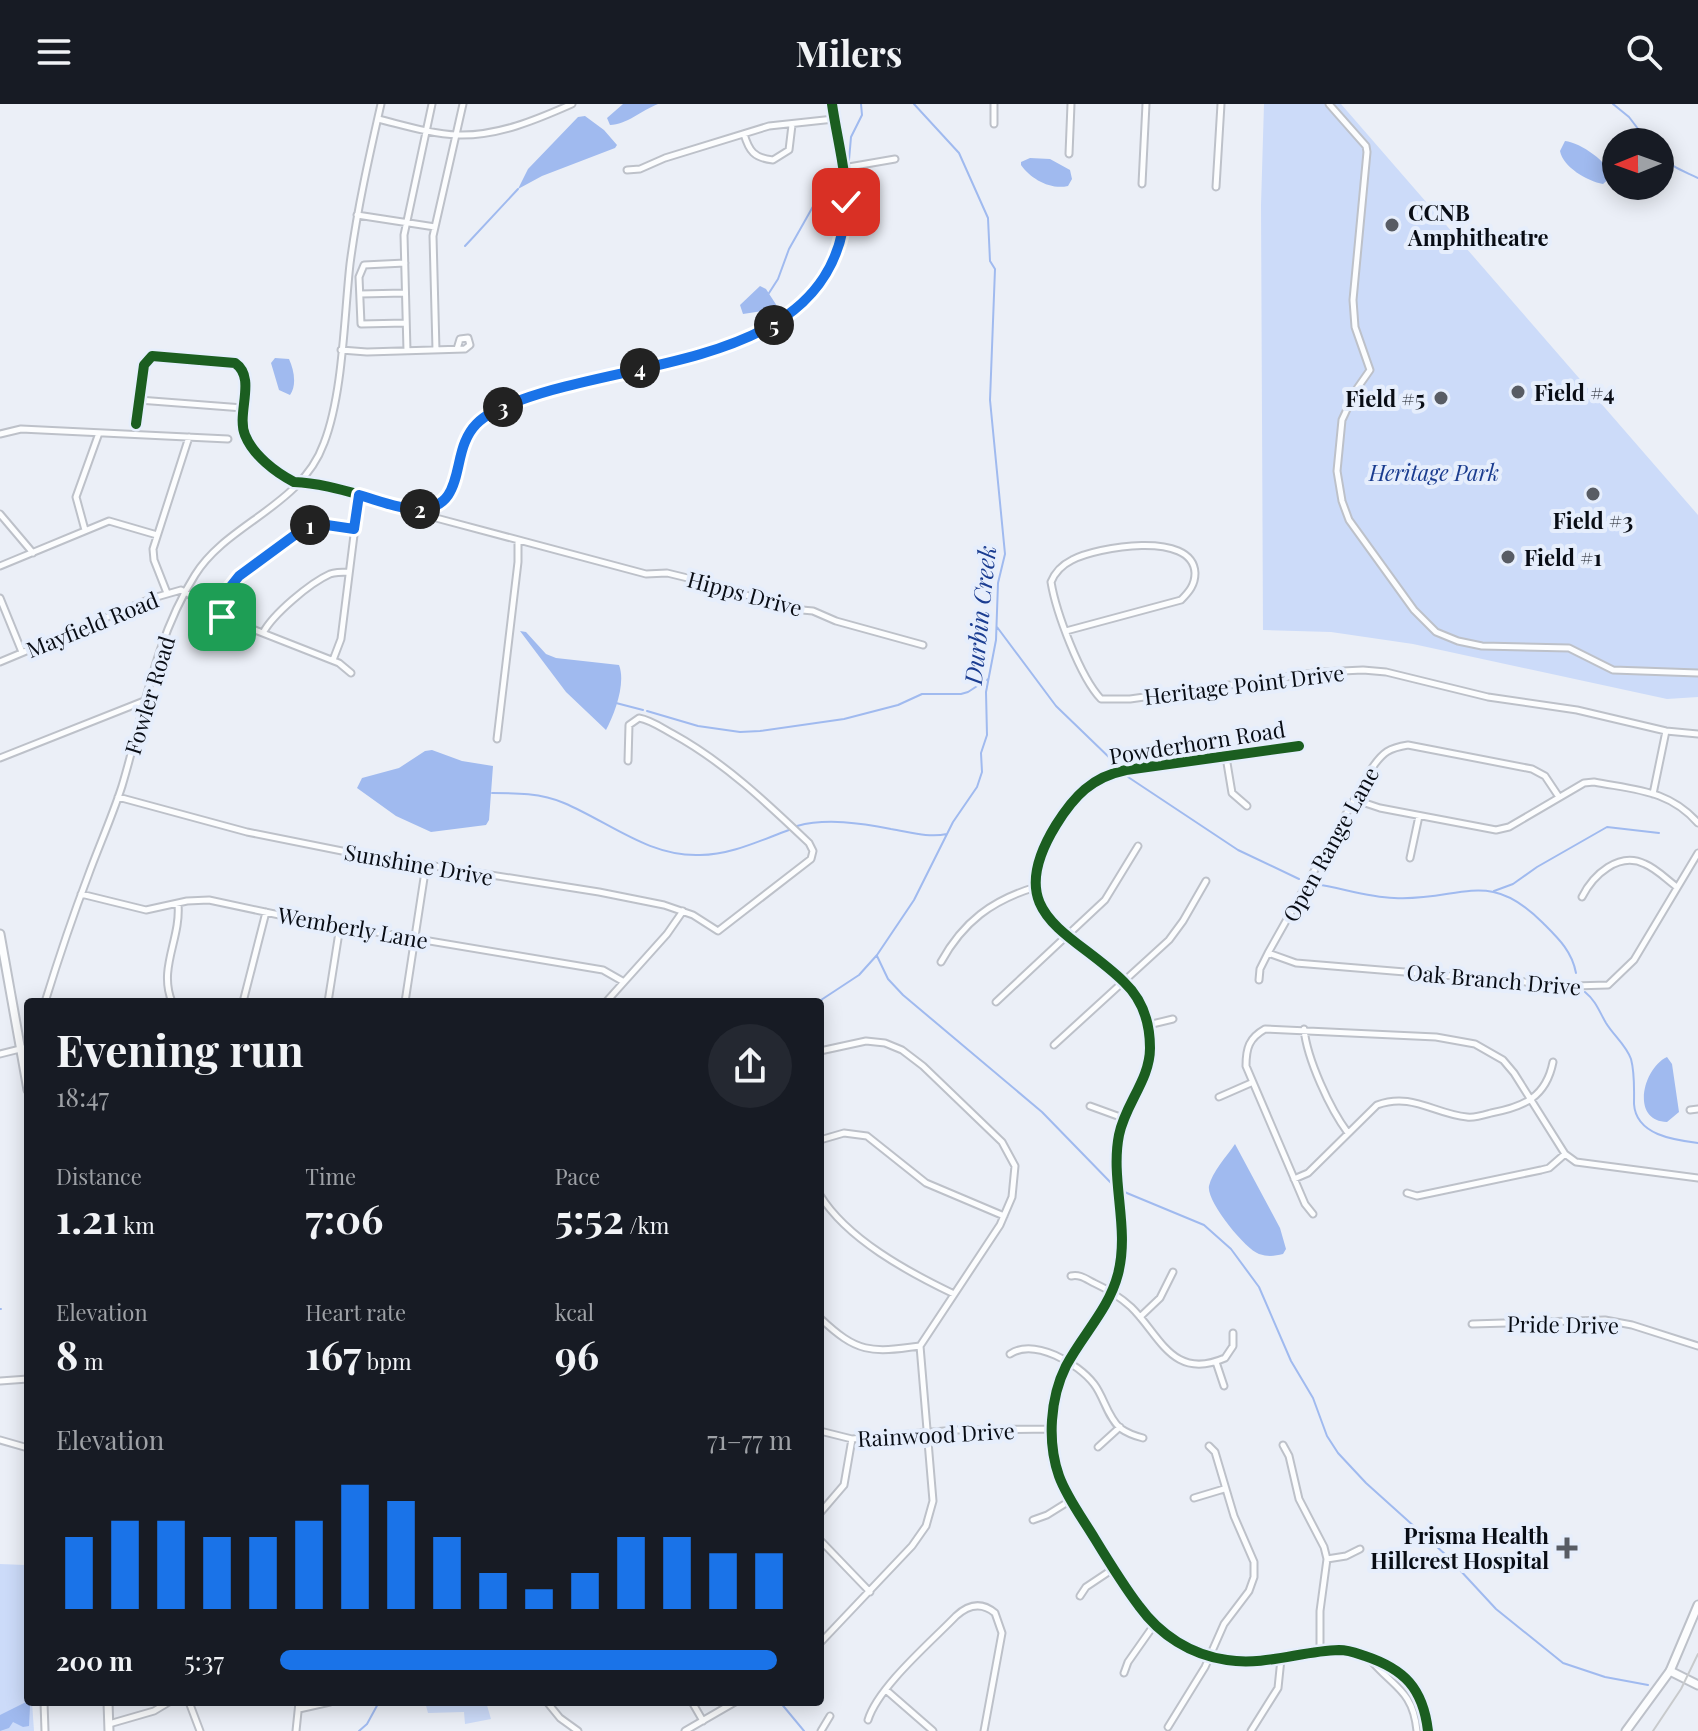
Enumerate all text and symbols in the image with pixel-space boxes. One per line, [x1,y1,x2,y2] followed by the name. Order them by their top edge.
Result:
[796,28,902,76] text: Milers
[32,30,76,74] icon: menu
[1622,30,1666,74] icon: search
[1602,128,1674,200] north arrow
[1602,128,1674,200] map controls
[812,168,880,236] pin
[824,180,868,224] icon: check
[1407,197,1549,252] place label: CCNB Amphitheatre
[1383,216,1401,234] marker: CCNB Amphitheatre
[754,305,794,345] pin: 5
[769,310,779,340] text: 5
[620,348,660,388] pin: 4
[634,353,646,383] text: 4
[1534,377,1615,407] place label: Field #4
[1345,383,1425,413] place label: Field #5
[1509,383,1527,401] marker: Field #4
[483,387,523,427] pin: 3
[1432,389,1450,407] marker: Field #5
[498,392,508,422] text: 3
[1368,457,1499,487] park label: Heritage Park
[1584,485,1602,503] marker: Field #3
[400,489,440,529] pin: 2
[414,494,426,524] text: 2
[290,505,330,545] pin: 1
[1553,505,1633,535] place label: Field #3
[306,510,314,540] text: 1
[1524,542,1602,572] place label: Field #1
[956,544,1002,687] water label: Durbin Creek
[1499,548,1517,566] marker: Field #1
[684,563,806,623] street label: Hipps Drive
[188,583,256,651] pin
[21,584,163,664] street label: Mayfield Road
[200,595,244,639] icon: arrive
[117,632,181,758] street label: Fowler Road
[1142,657,1346,711] street label: Heritage Point Drive
[1107,713,1287,771] street label: Powderhorn Road
[1275,761,1385,927] street label: Open Range Lane
[342,836,496,892] street label: Sunshine Drive
[274,899,431,955] street label: Wemberly Lane
[1406,956,1582,1002] street label: Oak Branch Drive
[56,1019,304,1078] text: Evening run
[708,1024,792,1108] button: share
[56,1079,109,1114] text: 18:47
[56,1161,142,1191] text: Distance
[305,1161,356,1191] text: Time
[555,1161,600,1191] text: Pace
[56,1191,118,1244] text: 1.21
[305,1191,383,1244] text: 7:06
[555,1191,624,1244] text: 5:52
[118,1210,155,1240] text: km
[624,1210,669,1240] text: /km
[56,1297,148,1327] text: Elevation
[305,1297,406,1327] text: Heart rate
[555,1297,594,1327] text: kcal
[1507,1308,1619,1340] street label: Pride Drive
[56,1327,78,1380] text: 8
[305,1327,361,1380] text: 167
[555,1327,599,1380] text: 96
[78,1346,103,1376] text: m
[361,1346,411,1376] text: bpm
[857,1415,1015,1453] street label: Rainwood Drive
[56,1422,164,1457] text: Elevation
[707,1422,792,1457] text: 71–77 m
[1370,1520,1550,1575] place label: Prisma Health Hillcrest Hospital
[1556,1537,1578,1559] marker: Prisma Health Hillcrest Hospital
[56,1643,133,1678] text: 200 m
[184,1643,224,1678] text: 5:37

